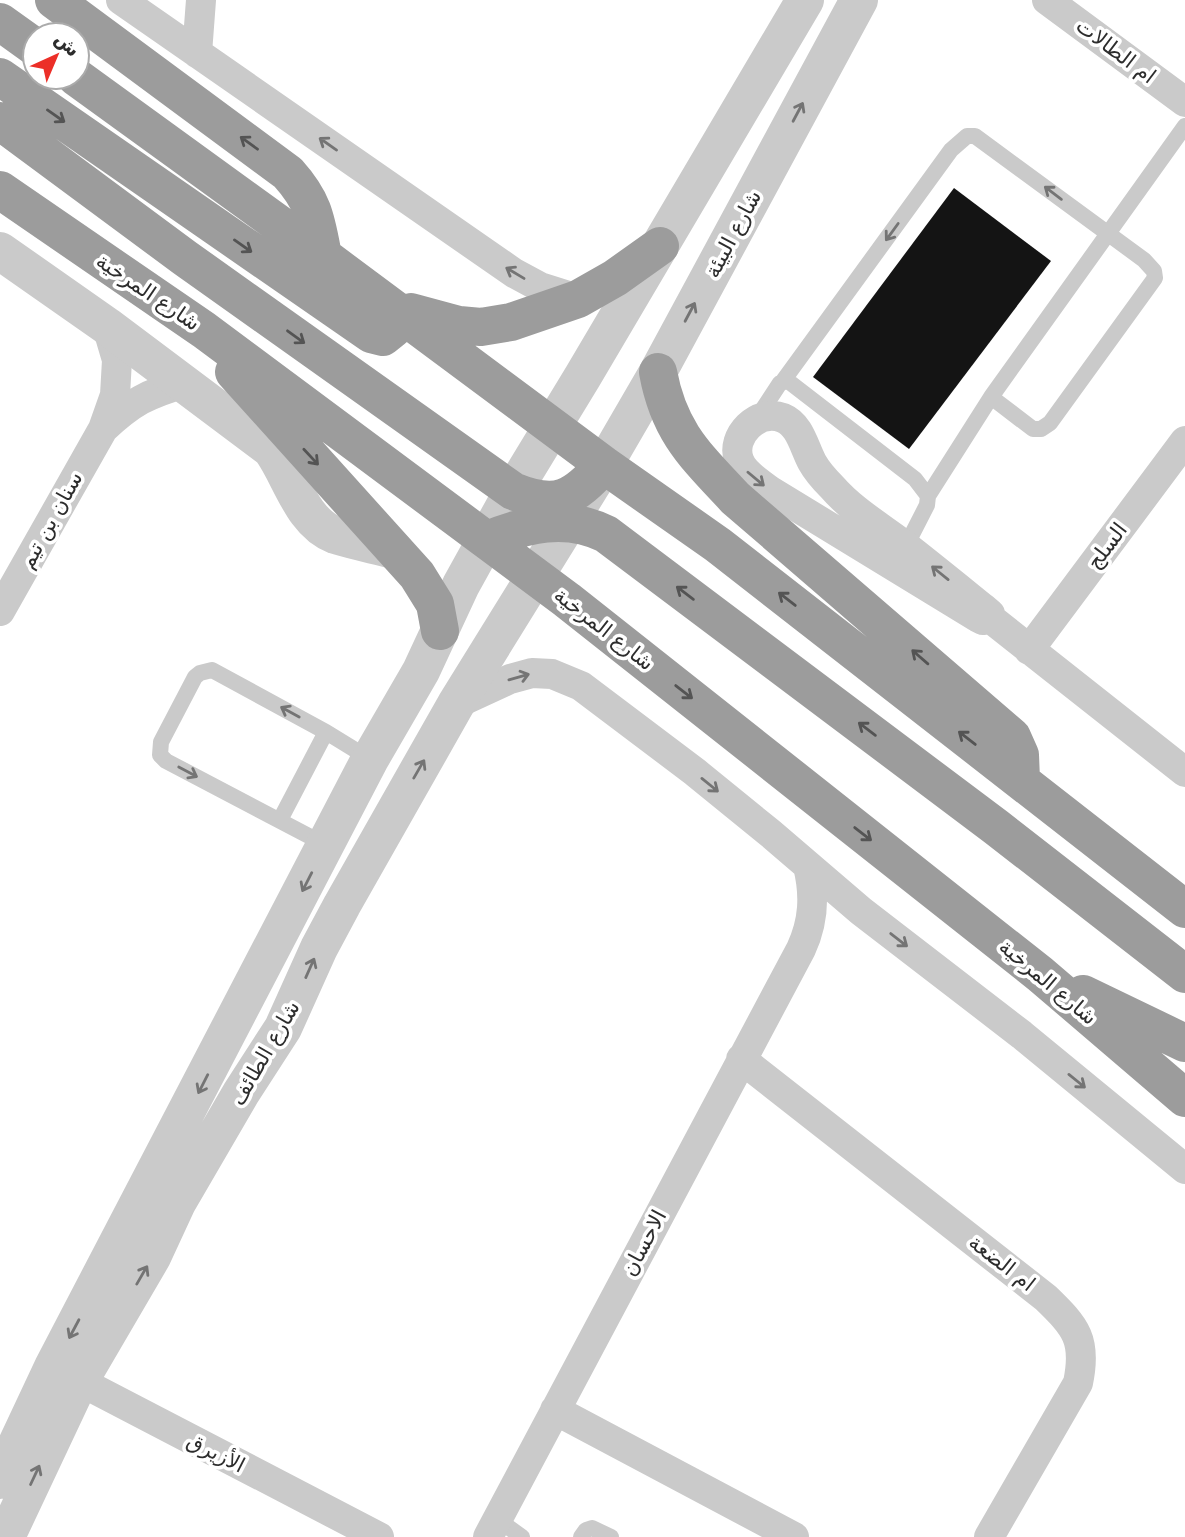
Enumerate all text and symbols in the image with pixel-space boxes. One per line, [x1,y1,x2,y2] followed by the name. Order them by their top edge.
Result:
[1072,13,1160,89] street label: ام الطالات
[21,21,91,91] north arrow
[50,27,85,62] text: ش
[792,102,806,123] one-way arrow
[46,109,65,123] one-way arrow
[240,136,259,150] one-way arrow
[319,137,338,151] one-way arrow
[1044,185,1063,200] one-way arrow
[700,186,766,282] street label: شارع البيئة
[884,222,899,241] one-way arrow
[233,238,252,253] one-way arrow
[92,249,204,335] street label: شارع المرخية
[506,266,526,280] one-way arrow
[684,303,698,323] one-way arrow
[286,330,305,344] one-way arrow
[303,448,320,465] one-way arrow
[15,467,88,573] street label: سنان بن تيم
[746,471,764,487] one-way arrow
[1082,518,1132,574] street label: السلج
[932,566,950,581] one-way arrow
[549,583,659,675] street label: شارع المرخية
[675,586,694,601] one-way arrow
[778,591,797,606] one-way arrow
[911,649,929,665] one-way arrow
[507,670,530,683] one-way arrow
[675,685,693,700] one-way arrow
[281,705,301,719] one-way arrow
[858,722,876,737] one-way arrow
[958,730,977,745] one-way arrow
[413,759,426,780] one-way arrow
[177,766,198,779] one-way arrow
[701,777,719,792] one-way arrow
[853,826,871,841] one-way arrow
[299,871,313,892] one-way arrow
[889,933,907,948] one-way arrow
[994,934,1102,1030] street label: شارع المرخية
[304,958,317,980] one-way arrow
[225,996,305,1110] street label: شارع الطائف
[195,1073,209,1094] one-way arrow
[1068,1073,1086,1089] one-way arrow
[617,1206,671,1280] street label: الاحسان
[964,1230,1040,1296] street label: ام الضعة
[135,1265,149,1285] one-way arrow
[66,1318,80,1339] one-way arrow
[183,1427,249,1478] street label: الأزيرق
[29,1465,42,1486] one-way arrow

